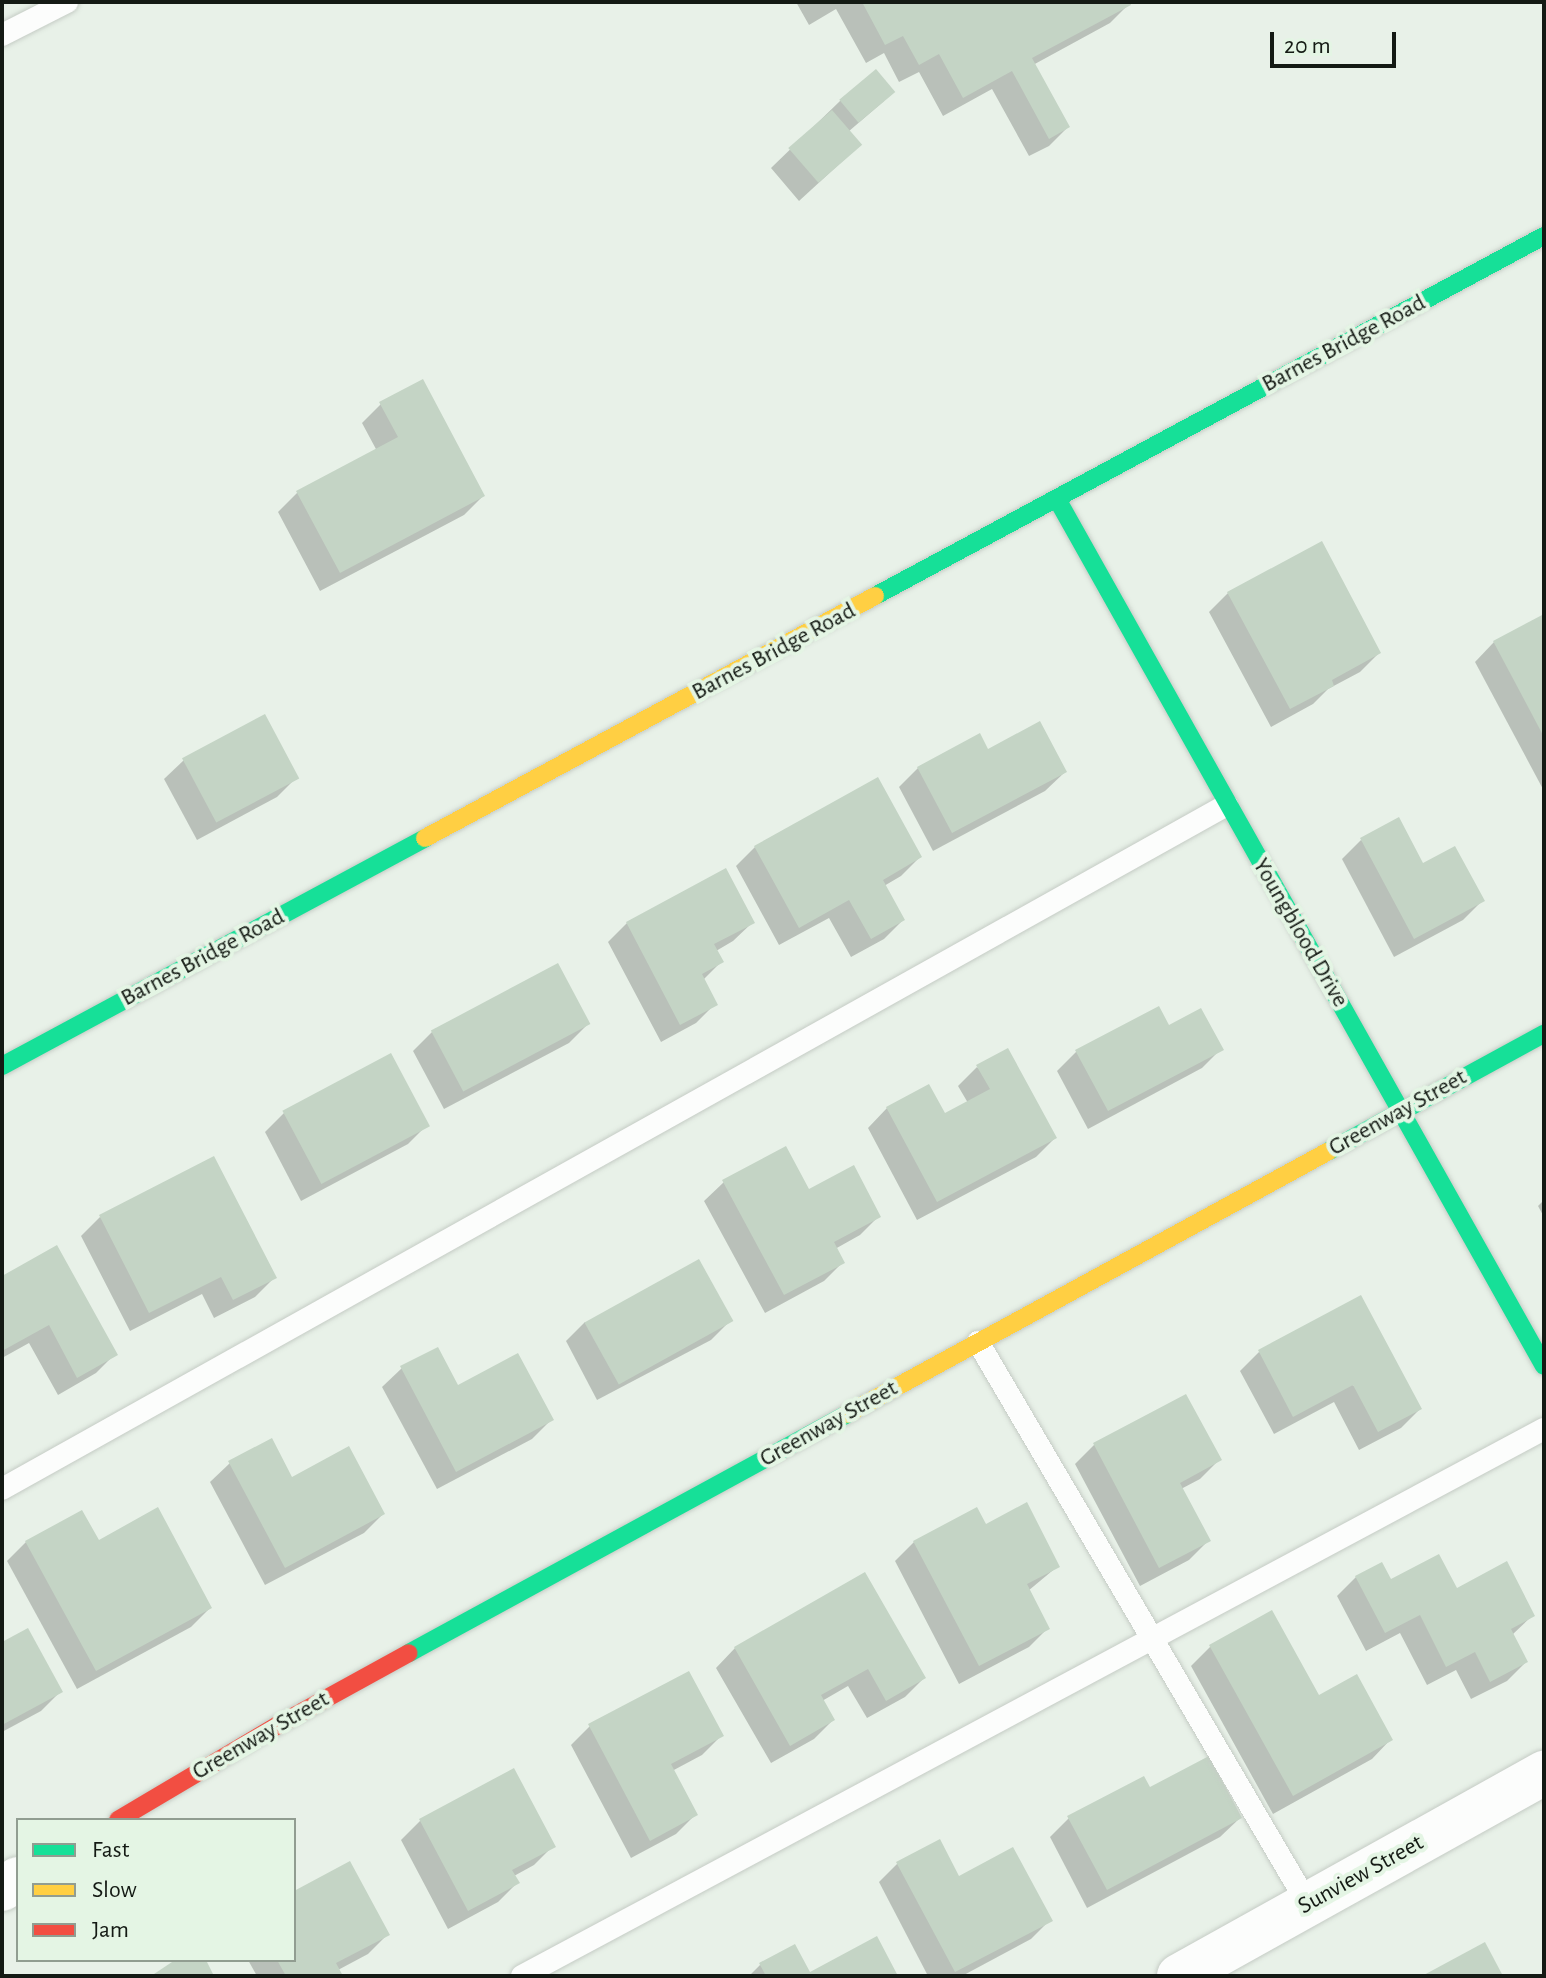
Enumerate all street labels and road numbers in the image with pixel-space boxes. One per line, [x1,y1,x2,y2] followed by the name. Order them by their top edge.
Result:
[1257,289,1431,399] street label: Barnes Bridge Road
[687,597,861,707] street label: Barnes Bridge Road
[1246,853,1354,1013] street label: Youngblood Drive
[116,903,290,1013] street label: Barnes Bridge Road
[1324,1063,1472,1163] street label: Greenway Street
[755,1374,903,1474] street label: Greenway Street
[188,1685,334,1787] street label: Greenway Street
[1293,1829,1429,1921] street label: Sunview Street

